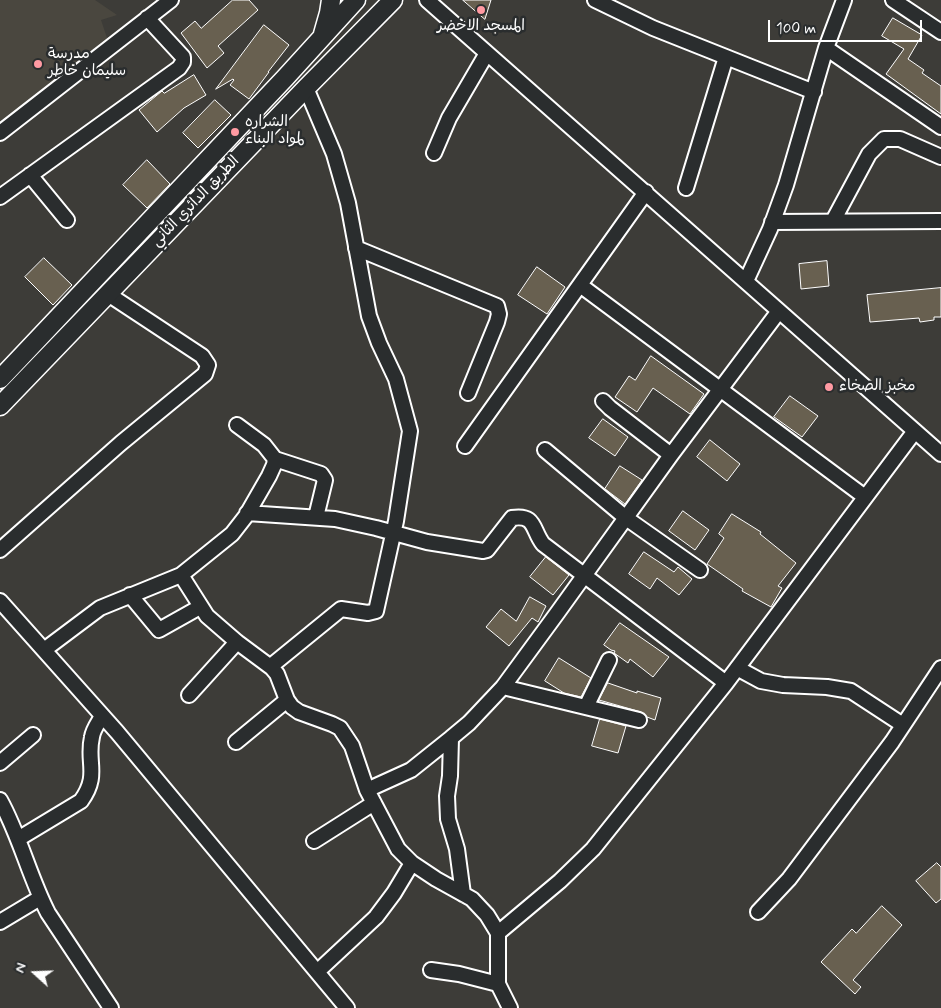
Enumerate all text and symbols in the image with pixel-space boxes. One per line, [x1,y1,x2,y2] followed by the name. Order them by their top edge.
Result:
[475,4,487,16] marker: المسجد الاخضر
[771,10,925,42] scale bar
[437,18,525,36] place label: المسجد الاخضر
[776,19,816,39] text: 100 m
[48,46,126,81] place label: مدرسة سليمان خاطر
[32,58,44,70] marker: مدرسة سليمان خاطر
[245,114,304,149] place label: الشراره لمواد البناء
[229,126,241,138] marker: الشراره لمواد البناء
[148,153,244,251] street label: الطريق الدائري الثاني
[839,378,915,396] place label: مخبز الصخاء
[823,381,835,393] marker: مخبز الصخاء
[10,948,60,998] north arrow
[11,960,31,975] text: N

